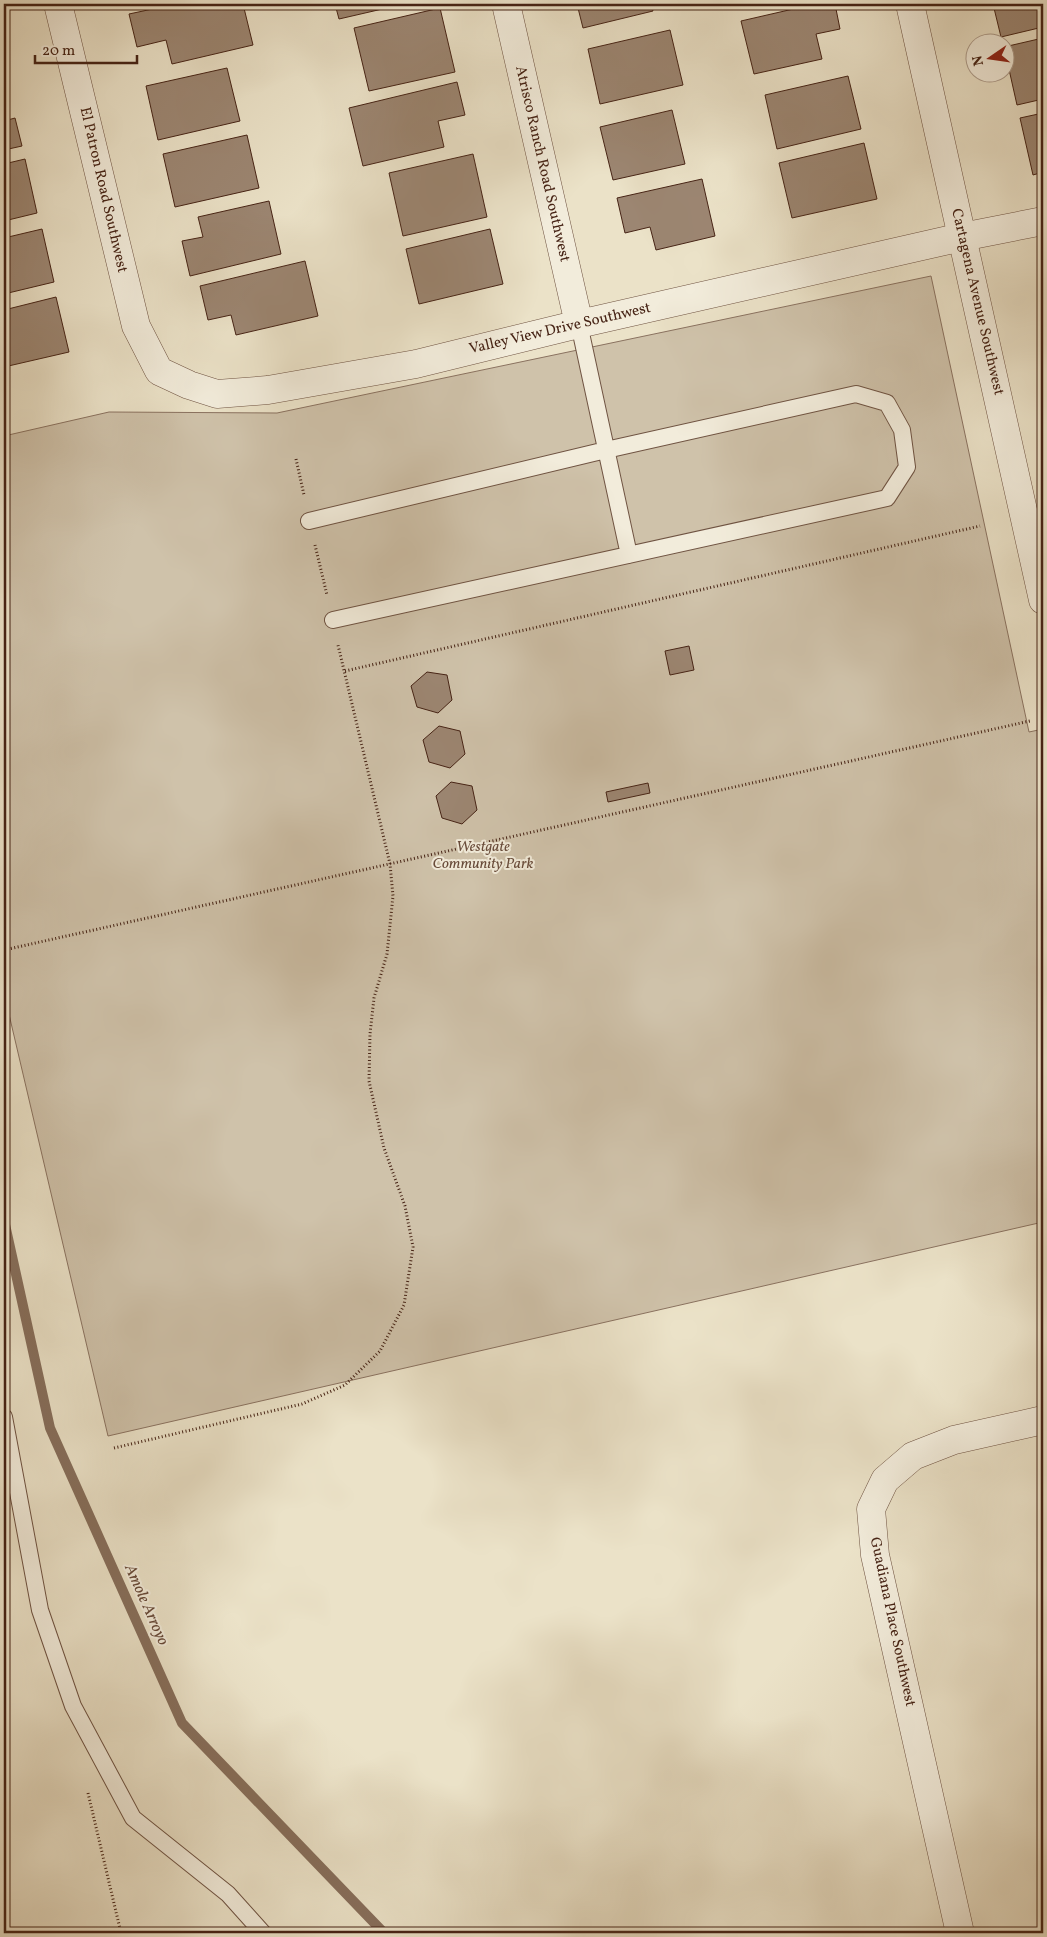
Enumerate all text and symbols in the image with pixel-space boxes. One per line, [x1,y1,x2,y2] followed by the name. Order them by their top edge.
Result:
[35,32,138,64] scale bar
[964,32,1014,82] north arrow
[42,41,75,62] text: 20 m
[968,53,989,68] text: N
[509,64,575,264] street label: Atrisco Ranch Road Southwest
[74,105,132,275] street label: El Patron Road Southwest
[945,207,1009,397] street label: Cartagena Avenue Southwest
[467,298,653,360] street label: Valley View Drive Southwest
[432,837,534,875] park label: Westgate Community Park
[864,1535,920,1709] street label: Guadiana Place Southwest
[118,1560,174,1650] water label: Amole Arroyo

